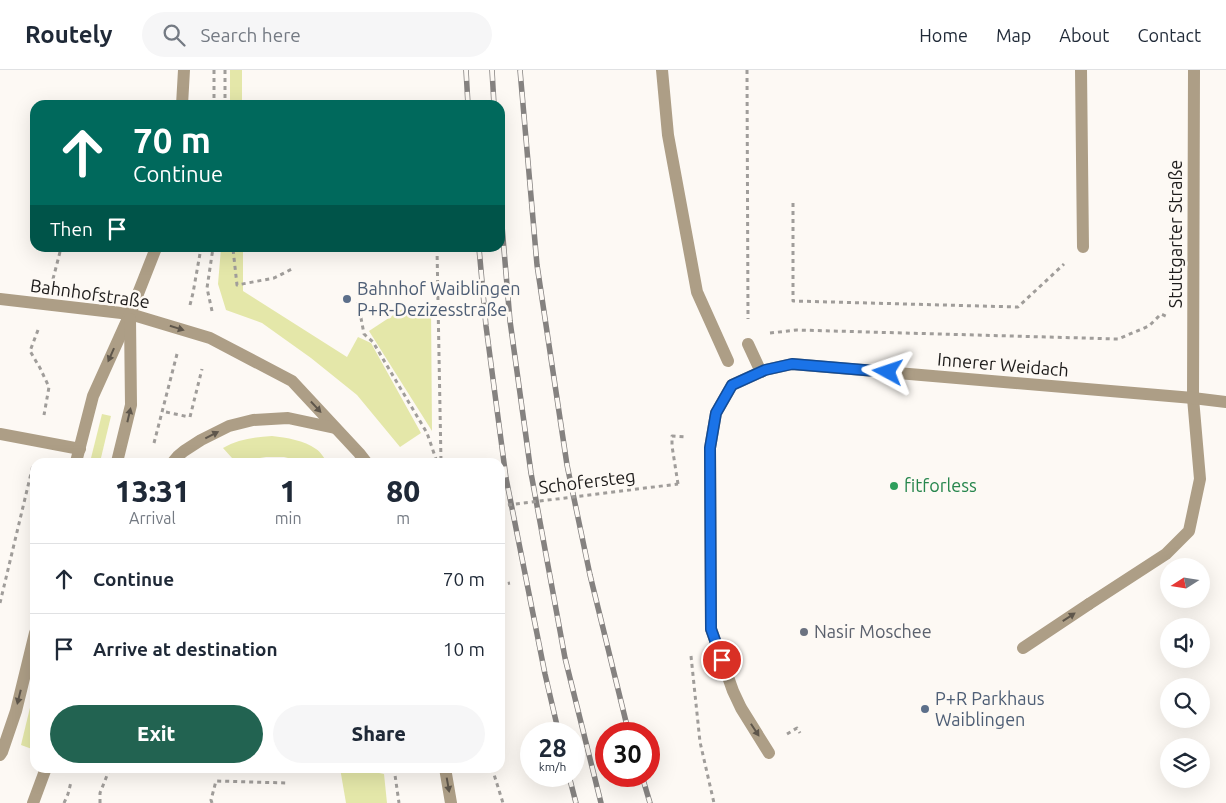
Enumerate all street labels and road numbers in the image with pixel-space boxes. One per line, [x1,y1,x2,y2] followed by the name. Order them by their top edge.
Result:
[1165,160,1185,308] street label: Stuttgarter Straße
[29,275,151,311] street label: Bahnhofstraße
[937,348,1070,380] street label: Innerer Weidach
[537,465,636,497] street label: Schofersteg

